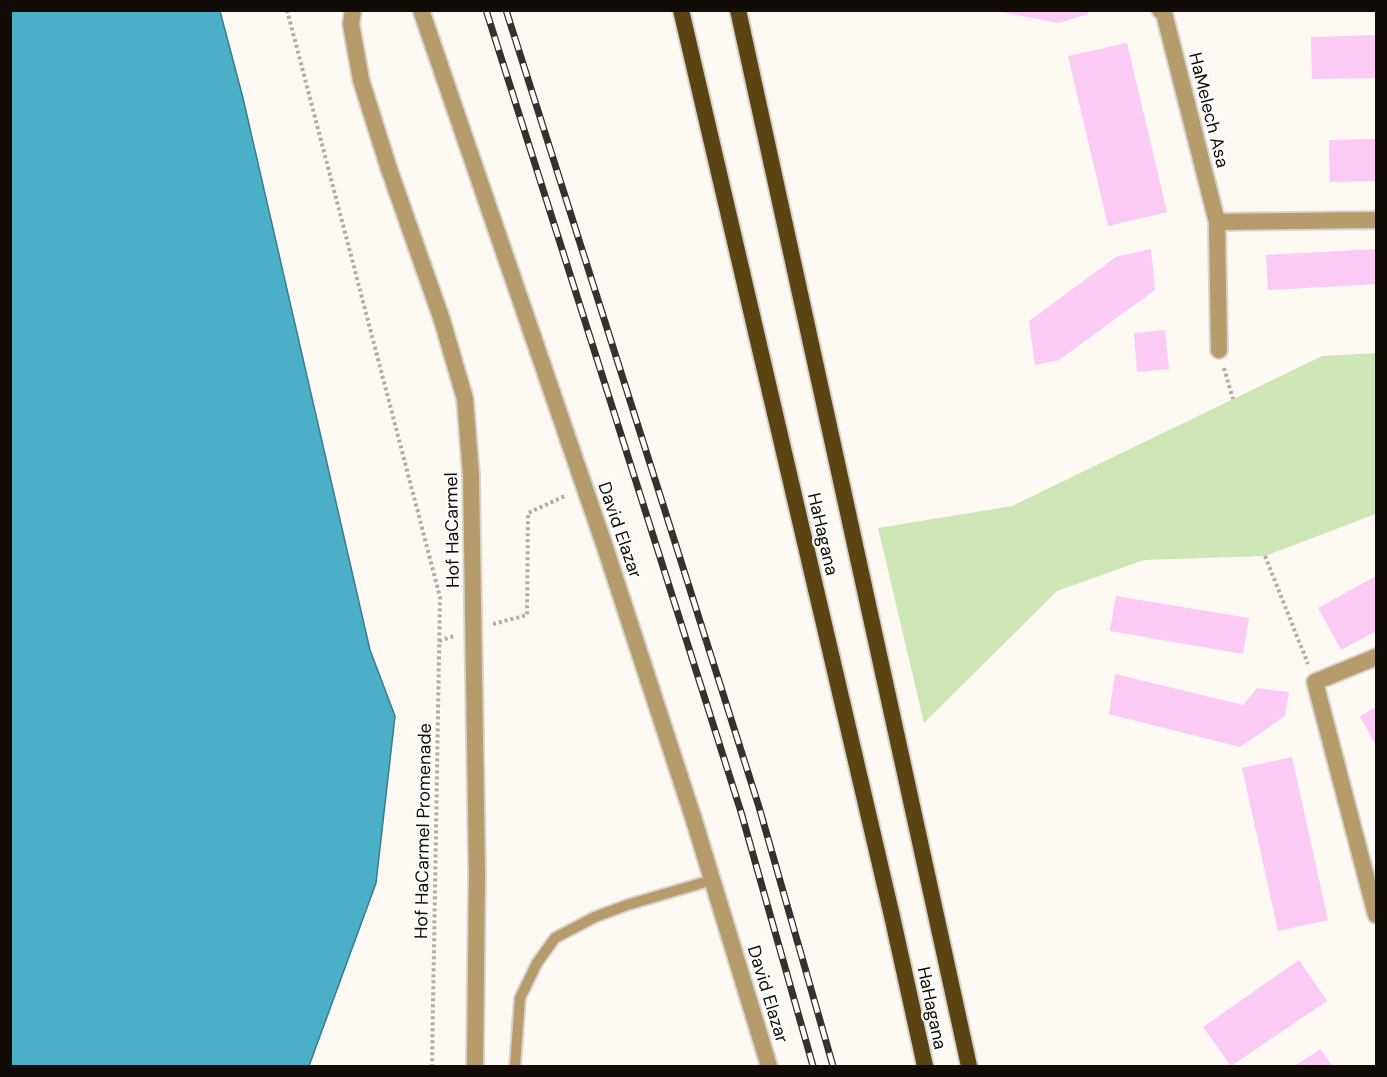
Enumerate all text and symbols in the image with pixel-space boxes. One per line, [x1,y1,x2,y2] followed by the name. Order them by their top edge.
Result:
[1183,50,1235,170] street label: HaMelech Asa
[439,472,465,588] street label: Hof HaCarmel
[592,479,648,582] street label: David Elazar
[802,490,844,578] street label: HaHagana
[409,723,437,939] street label: Hof HaCarmel Promenade
[742,942,794,1046] street label: David Elazar
[912,964,952,1052] street label: HaHagana

